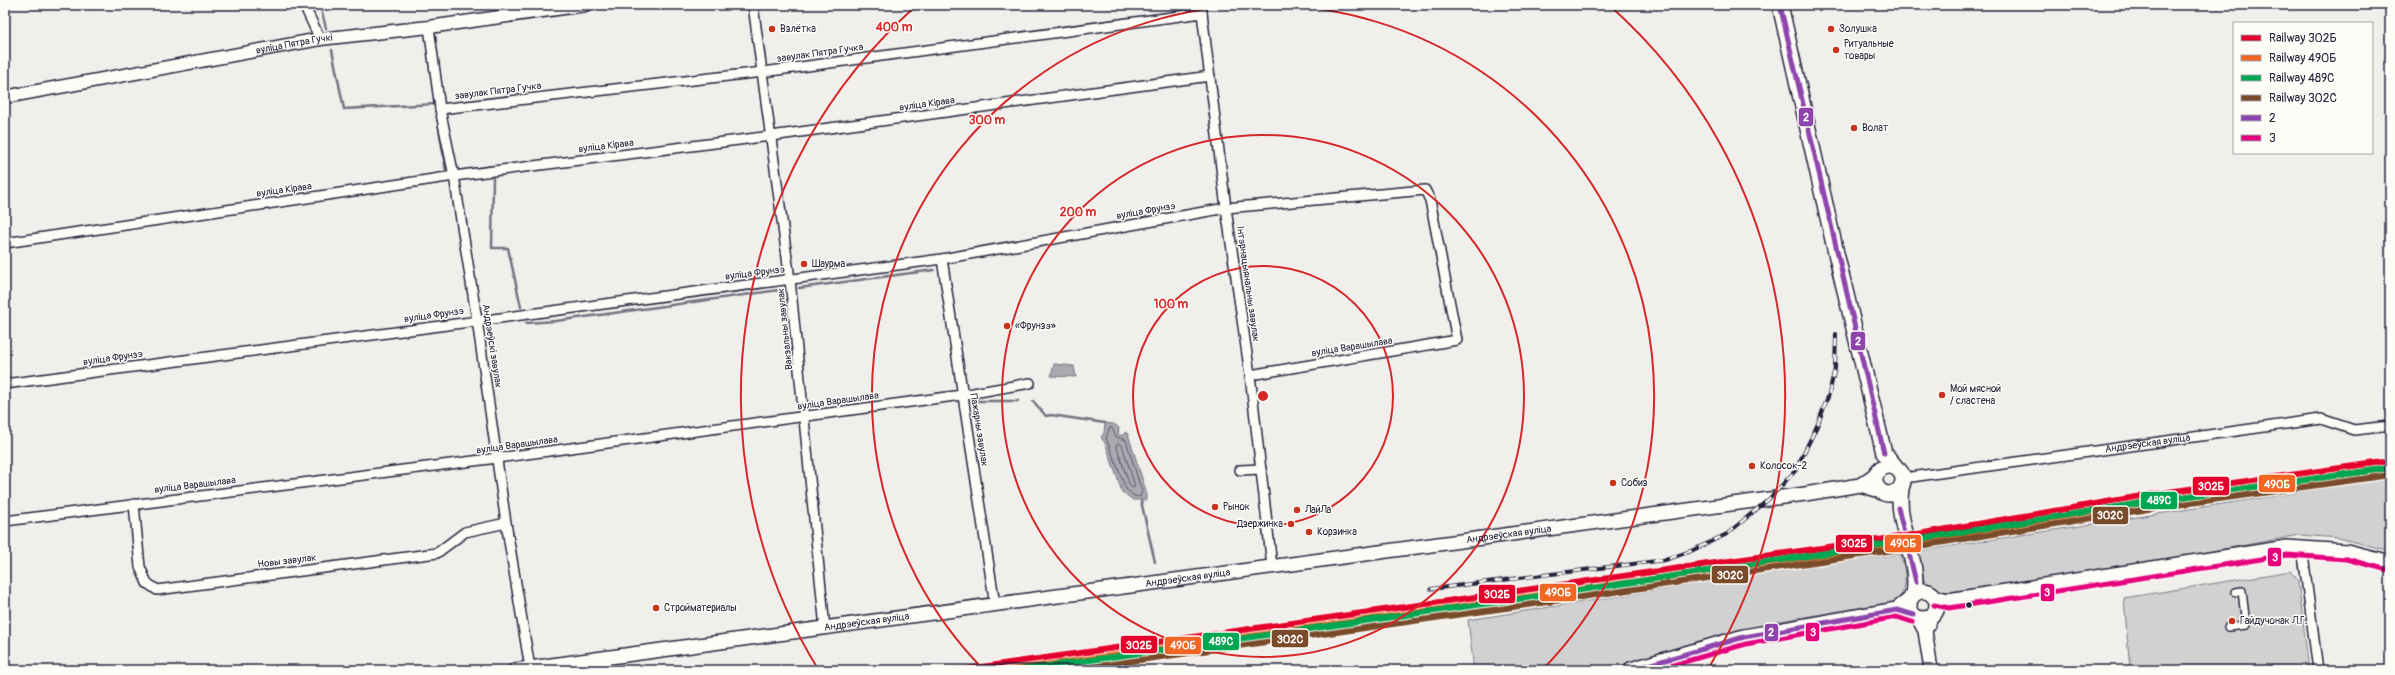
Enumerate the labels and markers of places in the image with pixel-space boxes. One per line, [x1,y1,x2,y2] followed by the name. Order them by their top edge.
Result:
[780,23,816,35] place label: Взлётка
[1839,23,1877,35] place label: Золушка
[767,24,777,34] marker: Взлётка
[1826,24,1836,34] marker: Золушка
[1844,38,1894,62] place label: Ритуальные товары
[1831,45,1841,55] marker: Ритуальные товары
[1862,122,1888,134] place label: Волат
[1849,123,1859,133] marker: Волат
[812,258,845,270] place label: Шаурма
[799,259,809,269] marker: Шаурма
[1015,320,1056,332] place label: «Фрунзэ»
[1002,321,1012,331] marker: «Фрунзэ»
[1950,383,2001,407] place label: Мой мясной / сластена
[1256,389,1270,403] centre of rings
[1937,390,1947,400] marker: Мой мясной / сластена
[1760,460,1808,472] place label: Колосок-2
[1747,461,1757,471] marker: Колосок-2
[1621,477,1648,489] place label: Собиз
[1608,478,1618,488] marker: Собиз
[1223,501,1250,513] place label: Рынок
[1210,502,1220,512] marker: Рынок
[1304,504,1331,516] place label: ЛайЛа
[1292,505,1302,515] marker: ЛайЛа
[1236,518,1283,530] place label: Дзержинка
[1286,519,1296,529] marker: Дзержинка
[1317,526,1357,538] place label: Корзинка
[1304,527,1314,537] marker: Корзинка
[1964,600,1974,610] unlabelled marker
[664,602,737,614] place label: Стройматериалы
[651,603,661,613] marker: Стройматериалы
[2240,615,2307,627] place label: Гайдучонак Л.Г.
[2227,616,2237,626] marker: Гайдучонак Л.Г.

